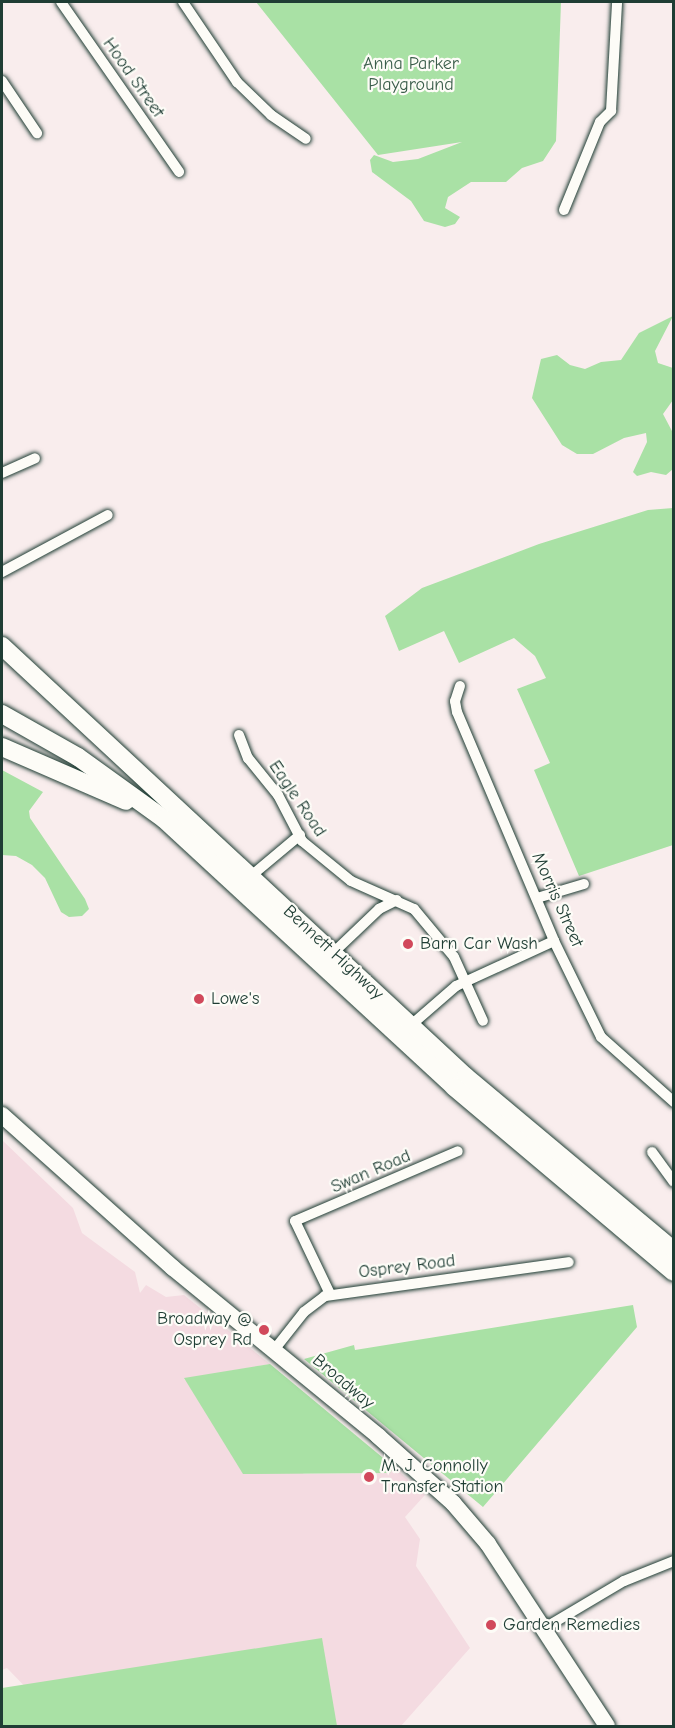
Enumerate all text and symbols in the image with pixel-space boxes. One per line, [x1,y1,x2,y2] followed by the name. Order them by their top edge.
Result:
[98,34,168,122] street label: Hood Street
[363,54,459,97] park label: Anna Parker Playground
[264,757,330,841] street label: Eagle Road
[526,849,588,951] street label: Morris Street
[278,901,388,1005] street label: Bennett Highway
[420,933,538,955] place label: Barn Car Wash
[401,937,415,951] marker: Barn Car Wash
[211,988,260,1010] place label: Lowe's
[192,992,206,1006] marker: Lowe's
[328,1146,414,1198] street label: Swan Road
[357,1250,457,1284] street label: Osprey Road
[157,1309,252,1352] place label: Broadway @ Osprey Rd
[257,1323,271,1337] marker: Broadway @ Osprey Rd
[308,1350,378,1414] street label: Broadway
[381,1456,504,1498] place label: M. J. Connolly Transfer Station
[362,1470,376,1484] marker: M. J. Connolly Transfer Station
[503,1614,640,1636] place label: Garden Remedies
[484,1618,498,1632] marker: Garden Remedies

